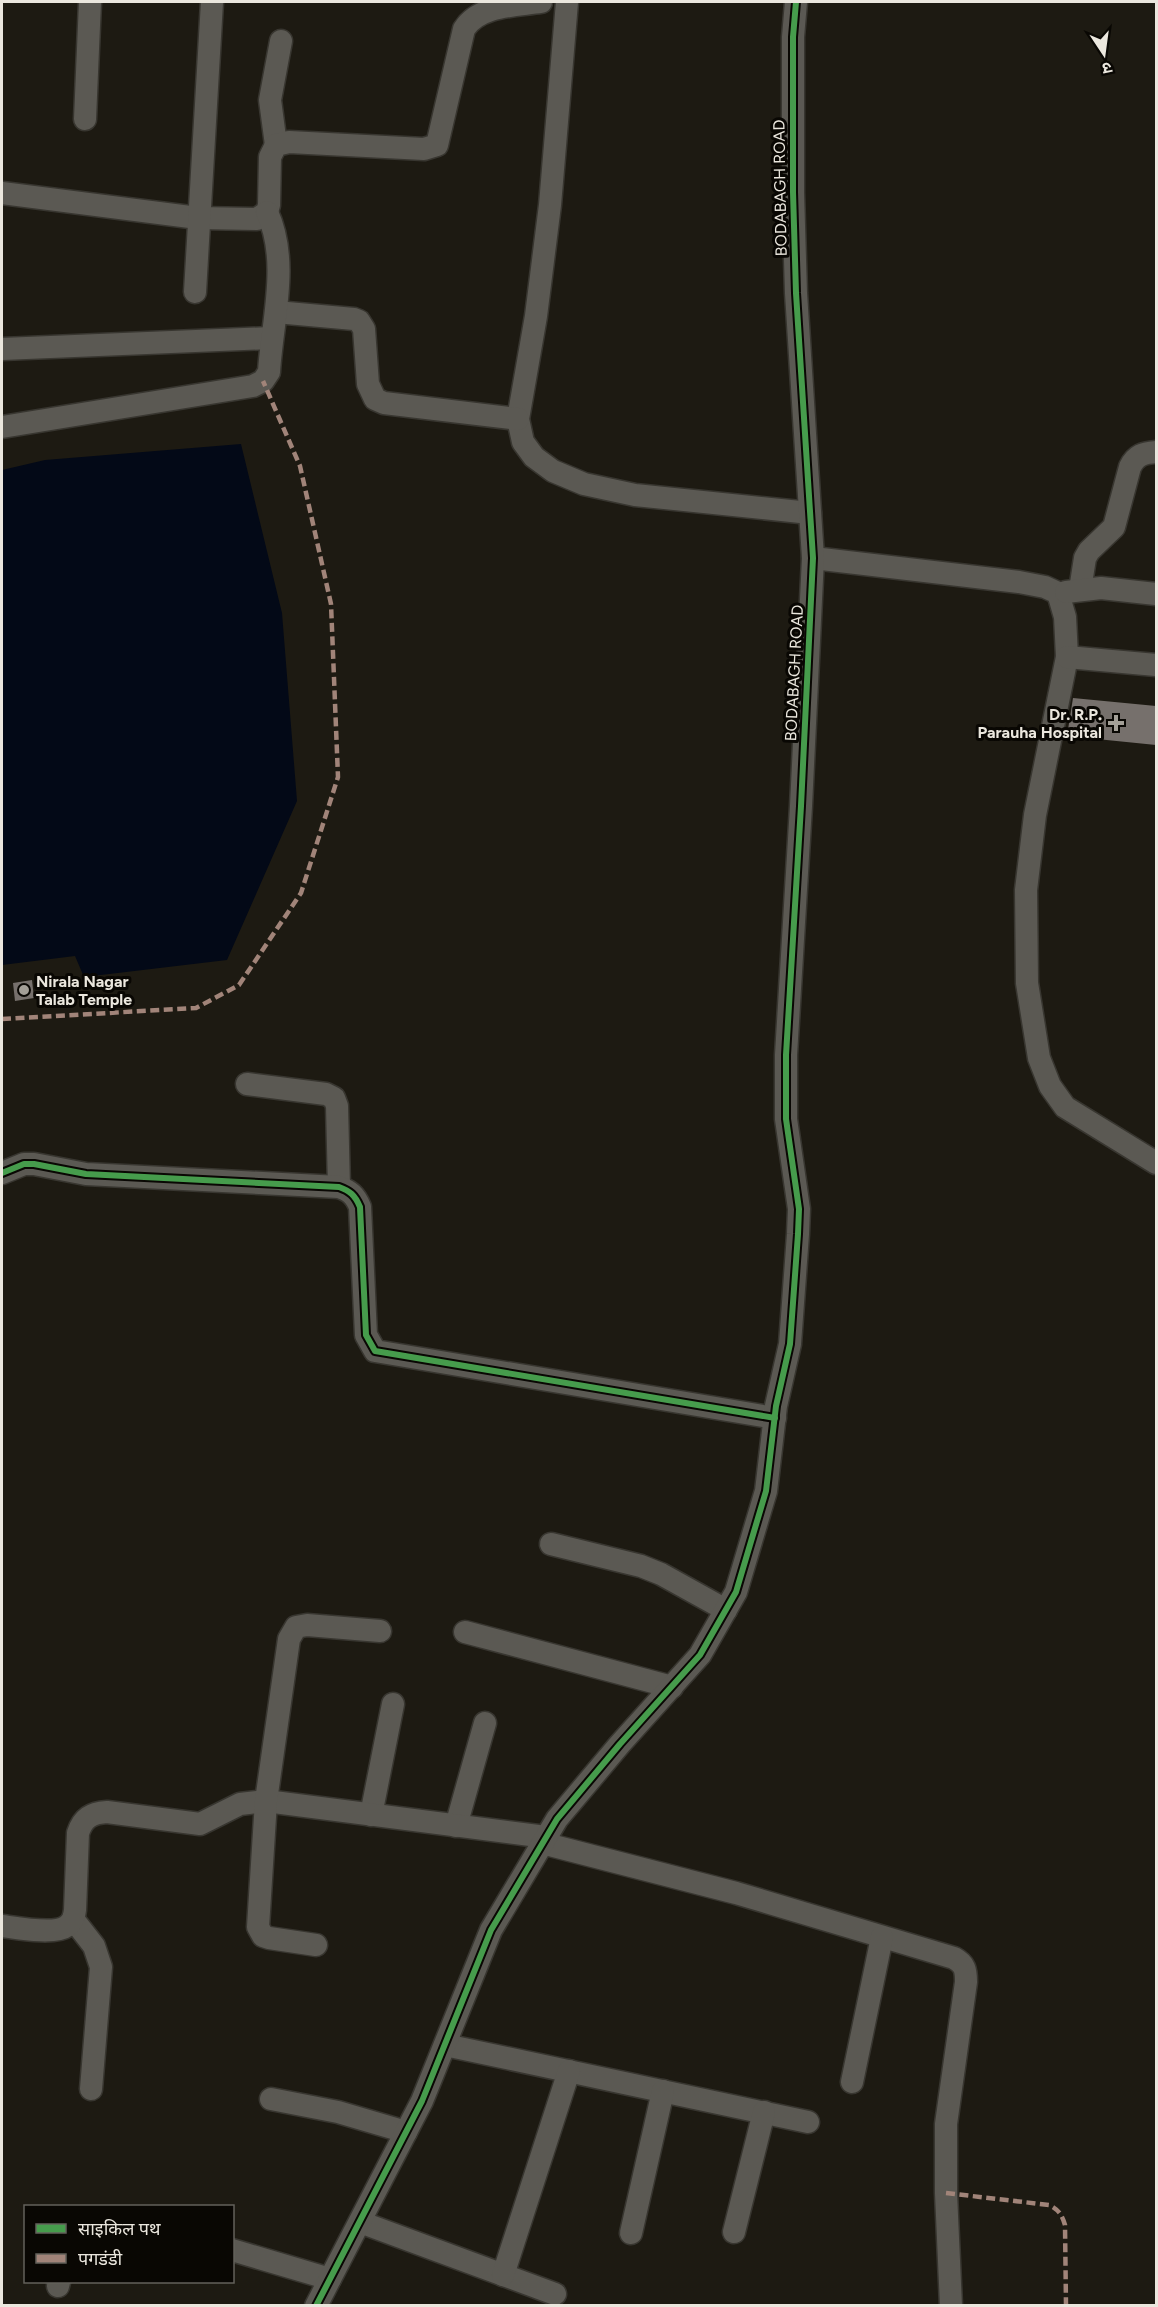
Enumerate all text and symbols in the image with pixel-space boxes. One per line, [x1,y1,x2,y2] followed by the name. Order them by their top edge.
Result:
[1074,24,1134,84] north arrow
[1100,58,1114,79] text: उ
[769,120,791,256] street label: BODABAGH ROAD
[781,604,807,742] street label: BODABAGH ROAD
[978,705,1102,742] place label: Dr. R.P. Parauha Hospital
[1107,714,1125,732] marker: Dr. R.P. Parauha Hospital
[36,972,132,1009] place label: Nirala Nagar Talab Temple
[17,983,31,997] marker: Nirala Nagar Talab Temple
[24,2205,234,2283] legend
[78,2218,161,2240] text: साइकिल पथ
[78,2248,123,2270] text: पगडंडी

